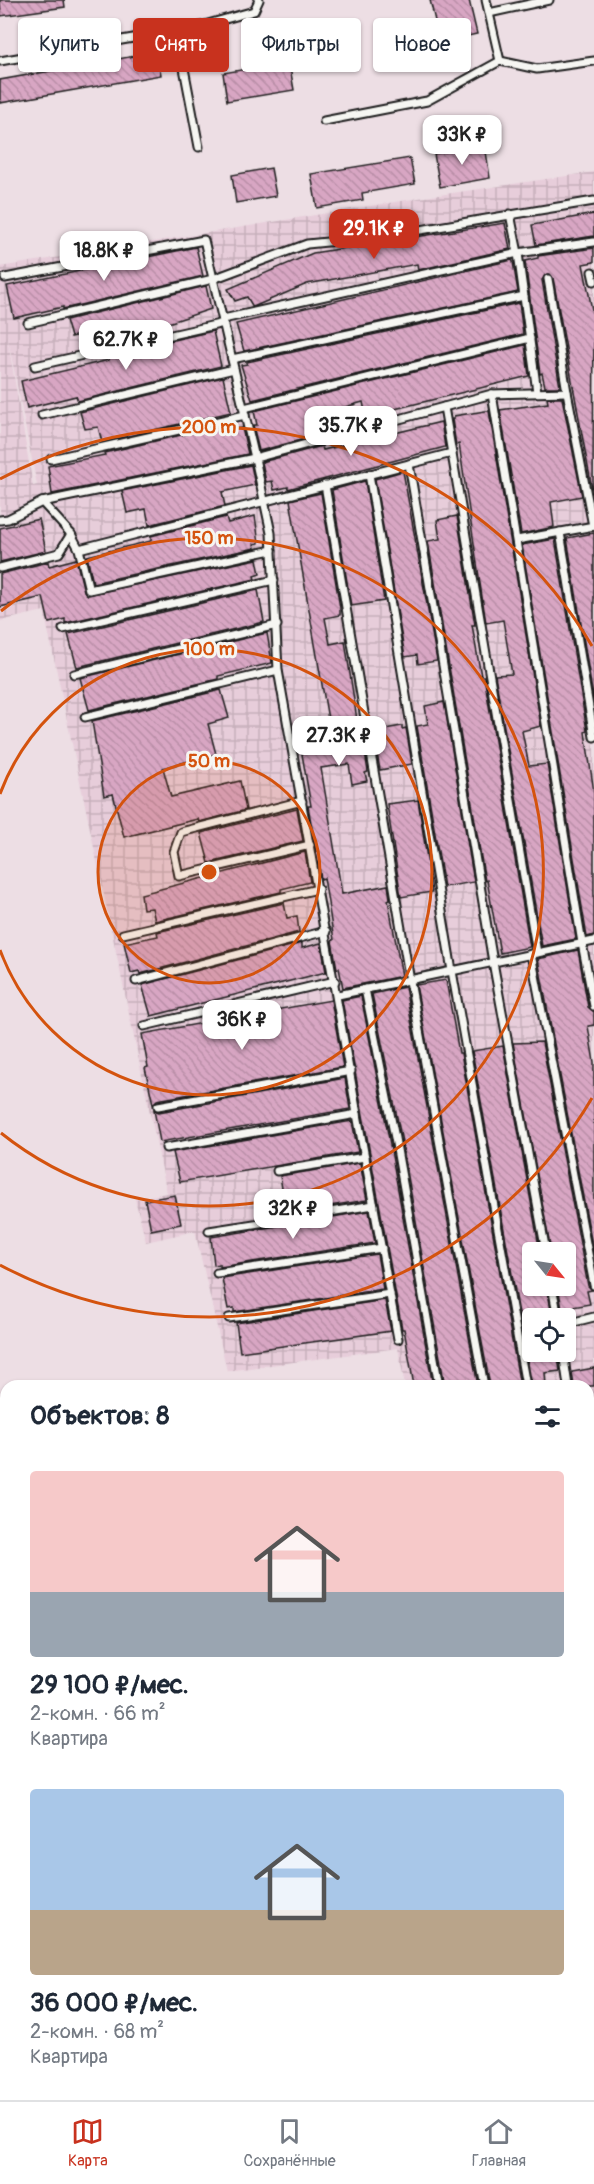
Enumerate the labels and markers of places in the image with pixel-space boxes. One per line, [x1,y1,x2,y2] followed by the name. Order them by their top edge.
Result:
[420,115,504,166] pin: 33K ₽
[319,209,429,260] pin: 29.1K ₽
[49,231,159,282] pin: 18.8K ₽
[71,320,181,371] pin: 62.7K ₽
[296,406,406,457] pin: 35.7K ₽
[284,716,394,767] pin: 27.3K ₽
[199,862,219,882] centre of rings
[200,1000,284,1051] pin: 36K ₽
[251,1189,335,1240] pin: 32K ₽

